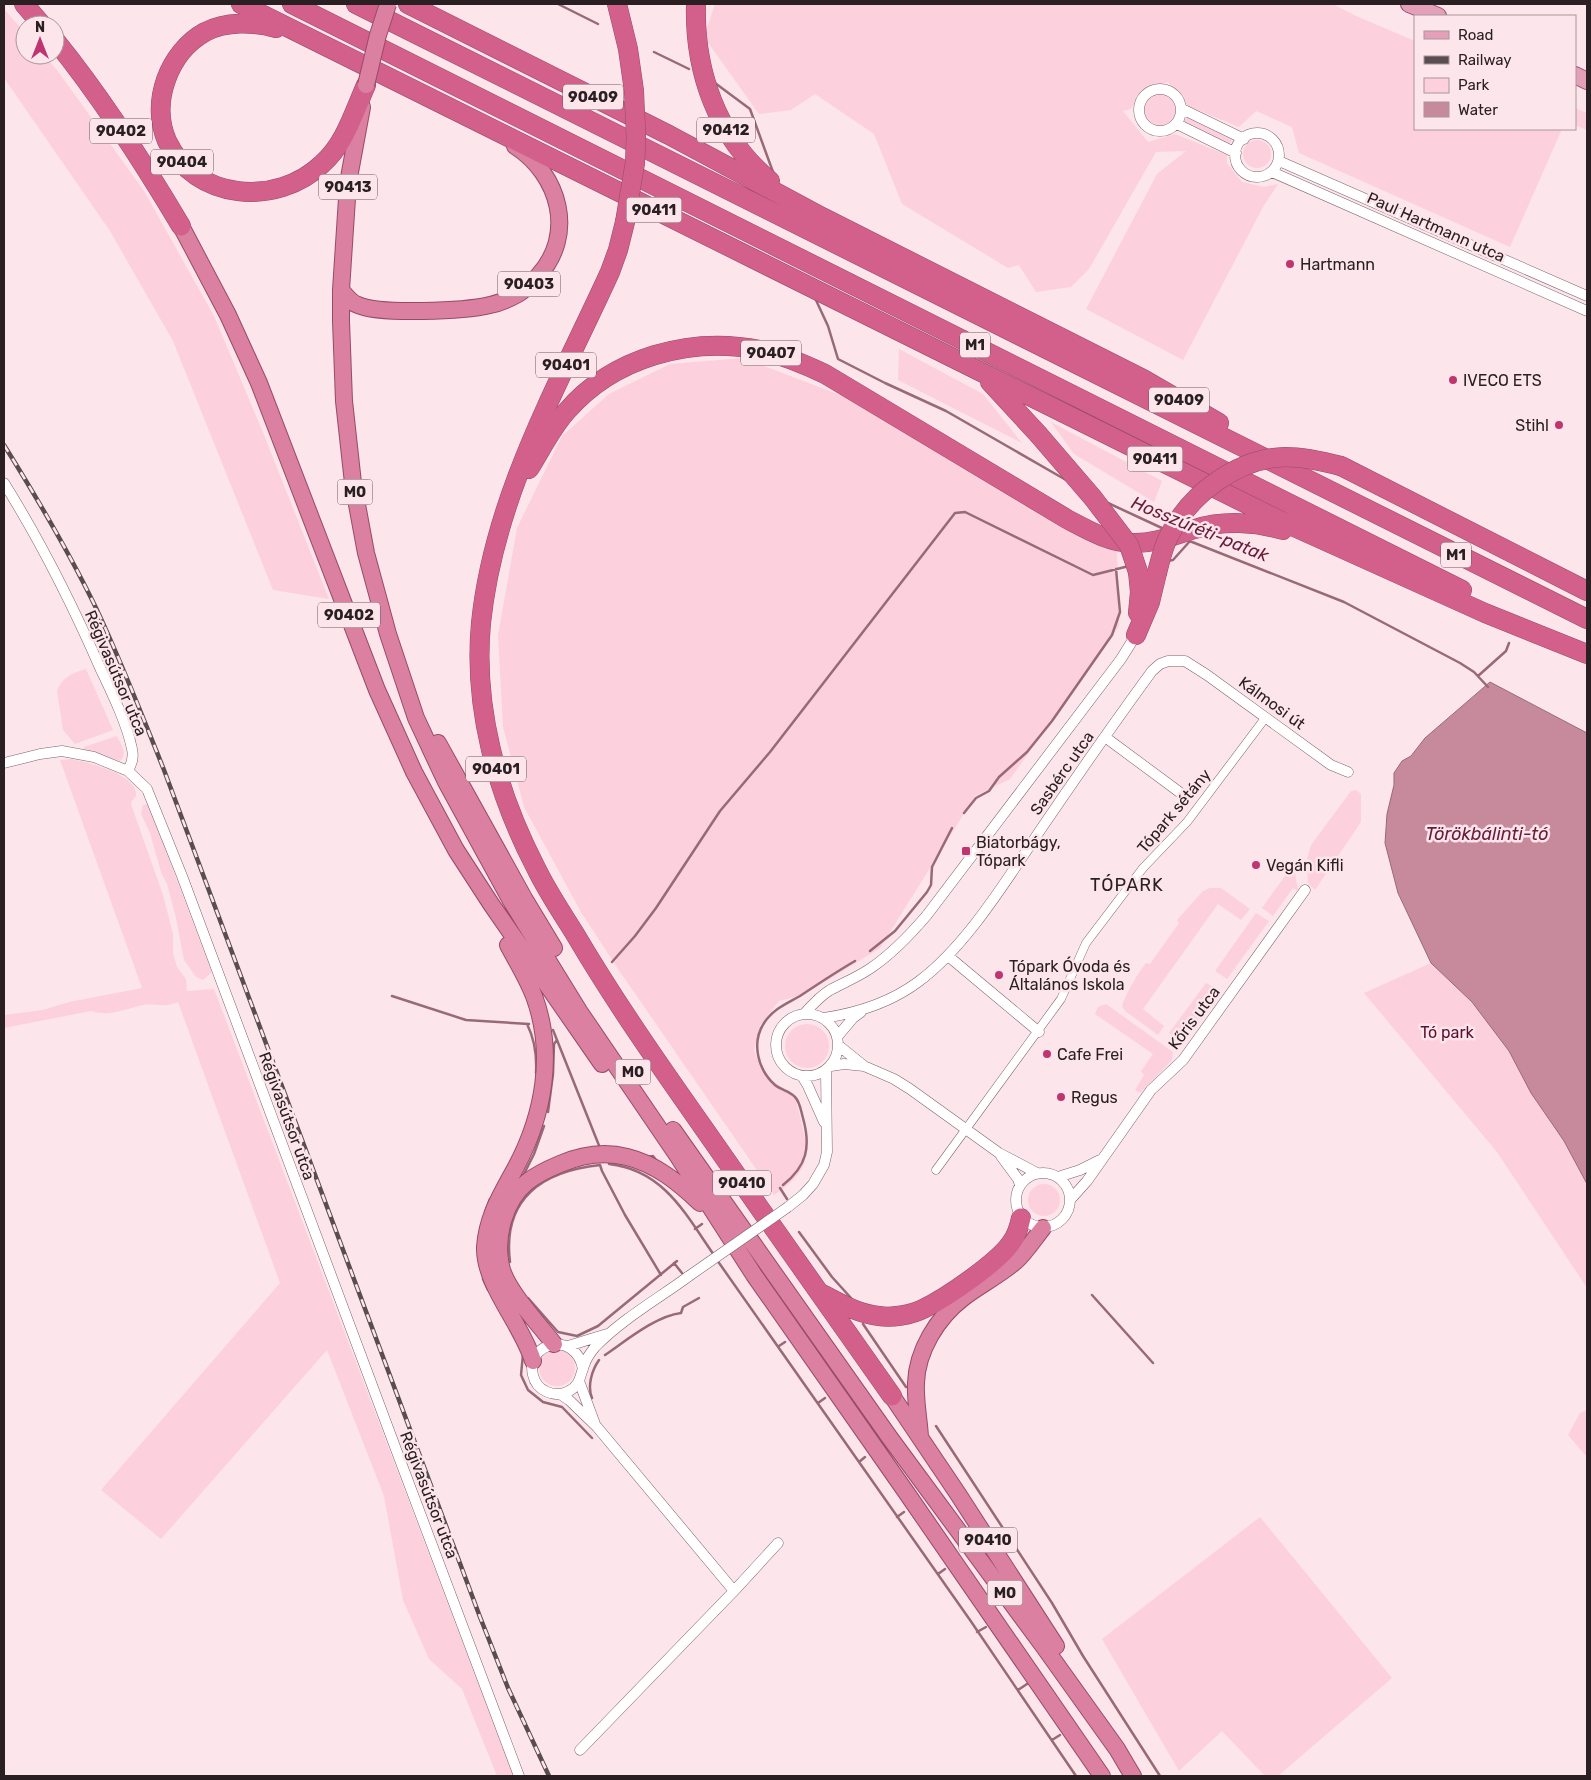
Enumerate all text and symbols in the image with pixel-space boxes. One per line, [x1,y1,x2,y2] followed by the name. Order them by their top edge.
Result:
[15,15,65,65] north arrow
[1414,15,1576,130] legend
[35,19,45,36] text: N
[1458,26,1494,44] text: Road
[1458,51,1512,69] text: Railway
[1458,76,1489,94] text: Park
[563,84,623,110] road number: 90409
[1458,101,1498,119] text: Water
[90,118,152,144] road number: 90402
[697,118,755,142] road number: 90412
[151,150,213,174] road number: 90404
[319,174,377,200] road number: 90413
[1364,188,1508,266] street label: Paul Hartmann utca
[626,198,682,222] road number: 90411
[1300,255,1375,274] place label: Hartmann
[1284,258,1296,270] marker: Hartmann
[498,272,560,296] road number: 90403
[960,332,990,358] road number: M1
[741,340,801,366] road number: 90407
[536,352,596,378] road number: 90401
[1463,371,1542,390] place label: IVECO ETS
[1447,374,1459,386] marker: IVECO ETS
[1149,388,1209,412] road number: 90409
[1515,416,1549,435] place label: Stihl
[1553,419,1565,431] marker: Stihl
[1128,446,1182,472] road number: 90411
[338,480,372,504] road number: M0
[1128,491,1273,567] water label: Hosszúréti-patak
[1441,542,1471,568] road number: M1
[318,602,380,628] road number: 90402
[81,607,151,739] street label: Régivasútsor utca
[1235,673,1309,733] street label: Kálmosi út
[1026,728,1098,818] street label: Sasbérc utca
[466,756,526,782] road number: 90401
[1133,765,1215,857] street label: Tópark sétány
[1425,823,1549,845] water label: Törökbálinti-tó
[976,833,1061,870] place label: Biatorbágy, Tópark
[960,845,972,857] marker: Biatorbágy, Tópark
[1266,856,1344,875] place label: Vegán Kifli
[1250,859,1262,871] marker: Vegán Kifli
[1090,874,1164,896] district label: TÓPARK
[1009,956,1130,994] place label: Tópark Óvoda és Általános Iskola
[993,969,1005,981] marker: Tópark Óvoda és Általános Iskola
[1164,983,1224,1053] street label: Kőris utca
[1420,1023,1475,1042] park label: Tó park
[1057,1045,1123,1064] place label: Cafe Frei
[1041,1048,1053,1060] marker: Cafe Frei
[255,1049,319,1183] street label: Régivasútsor utca
[616,1060,650,1084] road number: M0
[1071,1088,1118,1107] place label: Regus
[1055,1091,1067,1103] marker: Regus
[713,1170,771,1196] road number: 90410
[396,1429,462,1561] street label: Régivasútsor utca
[959,1528,1017,1552] road number: 90410
[988,1580,1022,1606] road number: M0

